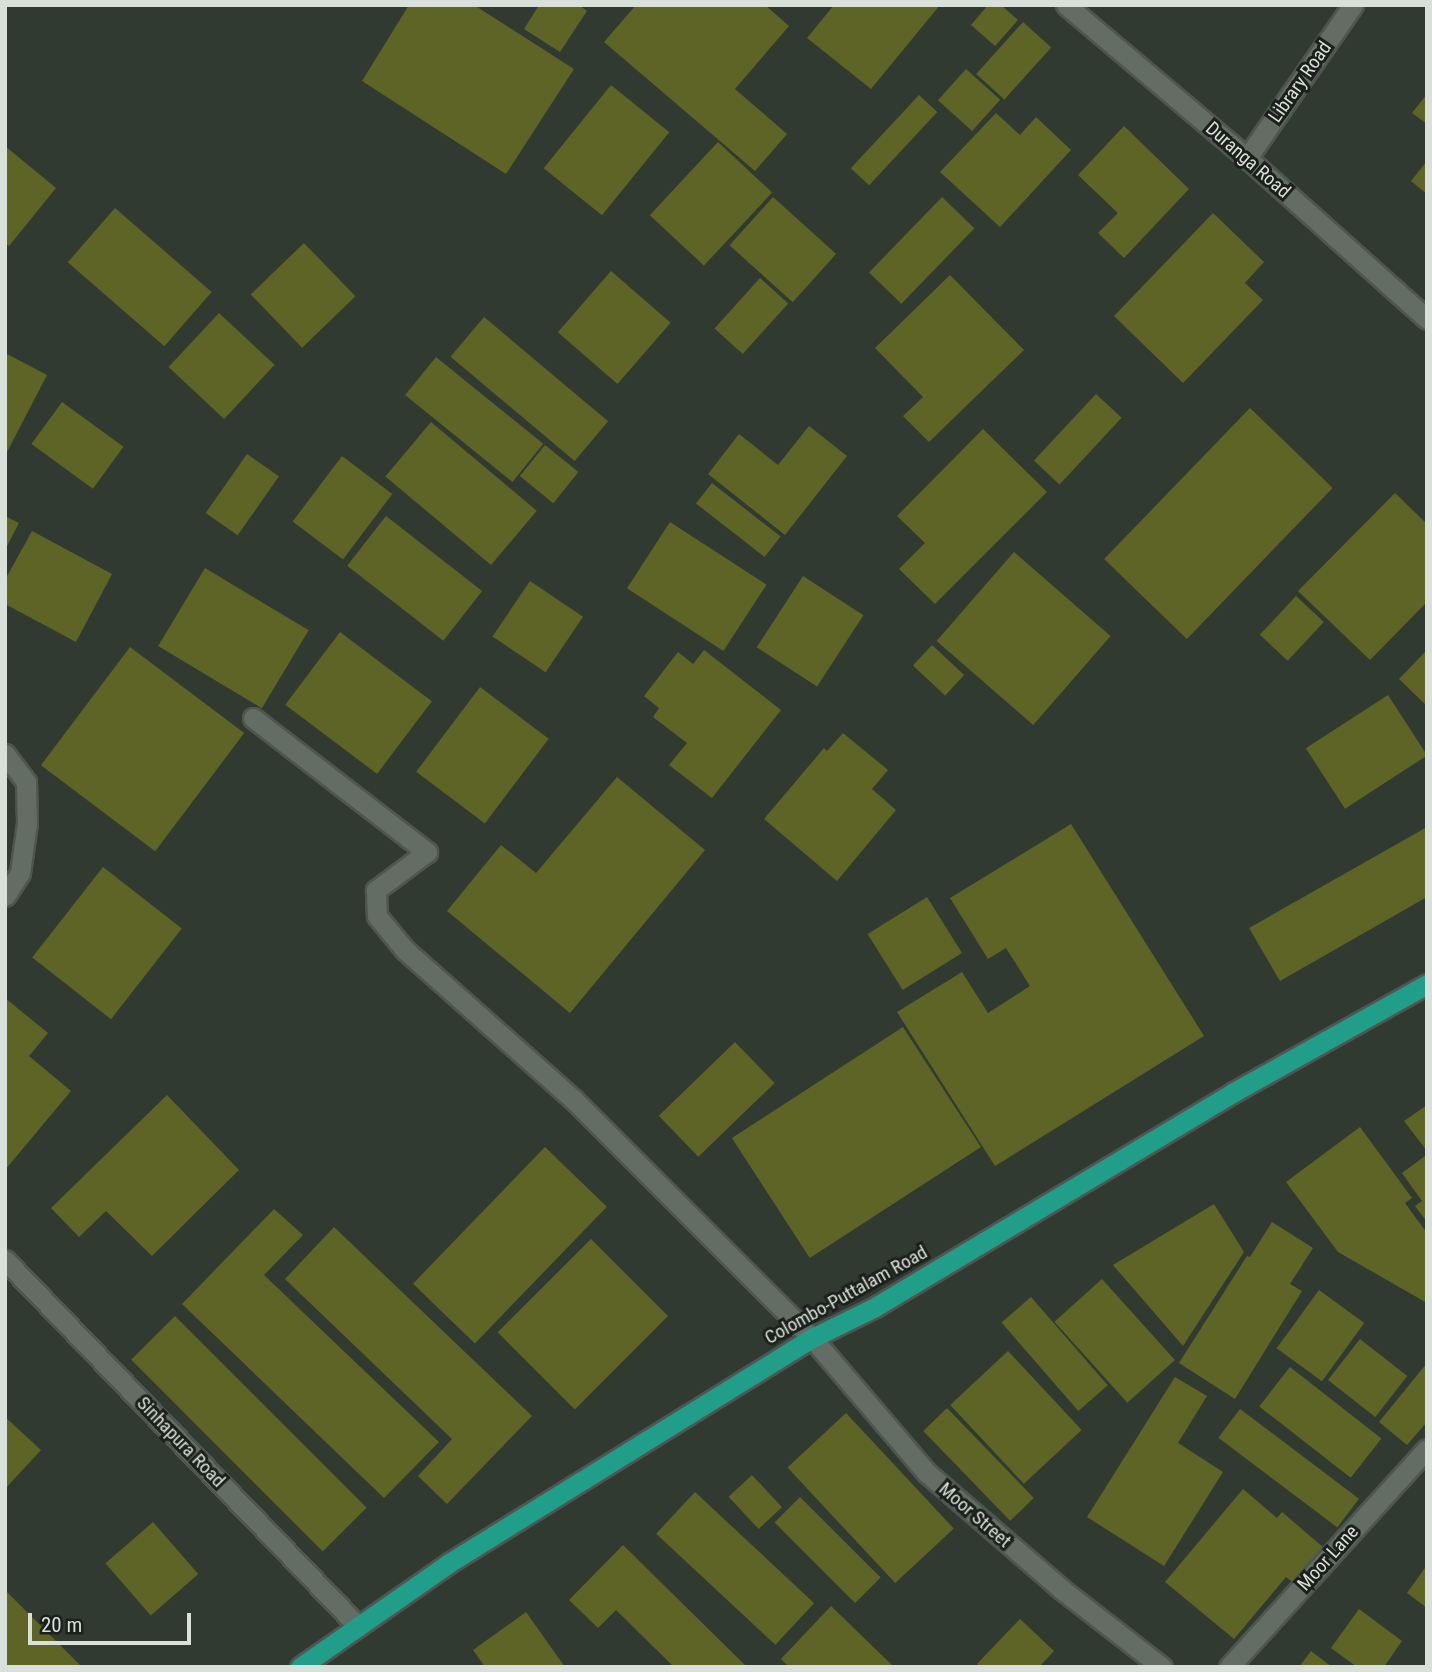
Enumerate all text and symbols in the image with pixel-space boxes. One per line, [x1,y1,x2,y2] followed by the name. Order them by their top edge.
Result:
[1264,37,1336,127] street label: Library Road
[1201,117,1295,203] street label: Duranga Road
[761,1241,931,1349] street label: Colombo-Puttalam Road
[132,1392,230,1492] street label: Sinhapura Road
[934,1477,1016,1553] street label: Moor Street
[1293,1521,1363,1595] street label: Moor Lane
[32,1598,194,1642] scale bar
[41,1613,82,1637] text: 20 m

